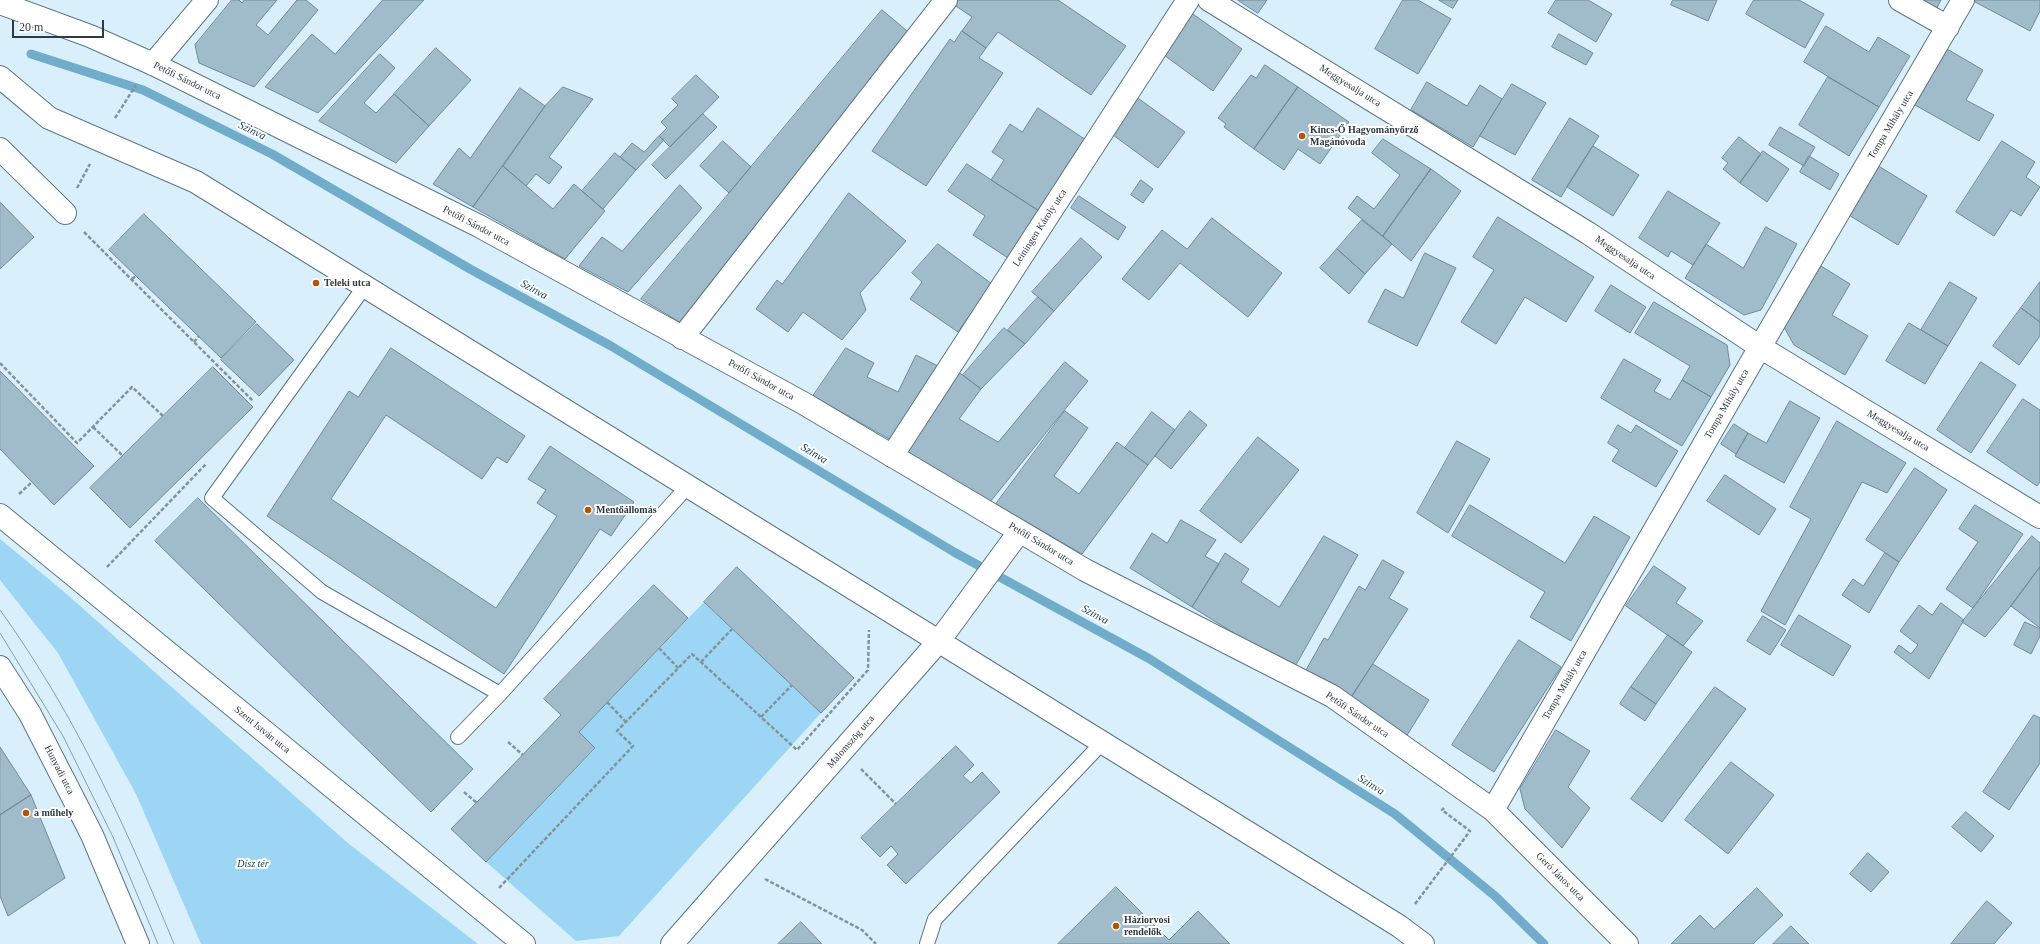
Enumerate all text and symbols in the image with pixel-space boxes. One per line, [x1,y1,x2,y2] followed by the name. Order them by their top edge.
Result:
[14,12,106,38] scale bar
[19,20,43,34] text: 20 m
[151,59,223,103] street label: Petőfi Sándor utca
[1317,62,1383,110] street label: Meggyesalja utca
[1866,88,1916,162] street label: Tompa Mihály utca
[236,119,268,143] water label: Szinva
[1310,124,1419,148] place label: Kincs-Ő Hagyományőrző Magánóvoda
[1297,131,1307,141] marker: Kincs-Ő Hagyományőrző Magánóvoda
[1010,187,1070,269] street label: Leiningen Károly utca
[441,203,511,249] street label: Petőfi Sándor utca
[1593,233,1657,283] street label: Meggyesalja utca
[324,277,371,289] place label: Teleki utca
[518,277,550,303] water label: Szinva
[311,278,321,288] marker: Teleki utca
[726,357,796,403] street label: Petőfi Sándor utca
[1702,367,1752,441] street label: Tompa Mihály utca
[1865,408,1931,454] street label: Meggyesalja utca
[798,441,830,467] water label: Szinva
[596,504,657,516] place label: Mentőállomás
[583,505,593,515] marker: Mentőállomás
[1006,520,1076,568] street label: Petőfi Sándor utca
[1079,602,1111,628] water label: Szinva
[1540,648,1590,722] street label: Tompa Mihály utca
[1323,689,1391,741] street label: Petőfi Sándor utca
[232,704,292,756] street label: Szent István utca
[825,713,877,771] street label: Malomszög utca
[41,743,77,797] street label: Hunyadi utca
[1355,772,1387,798] water label: Szinva
[34,807,73,819] place label: a műhely
[21,808,31,818] marker: a műhely
[1533,850,1587,904] street label: Geró János utca
[237,858,269,870] park label: Dísz tér
[1124,914,1170,938] place label: Háziorvosi rendelők
[1111,921,1121,931] marker: Háziorvosi rendelők

